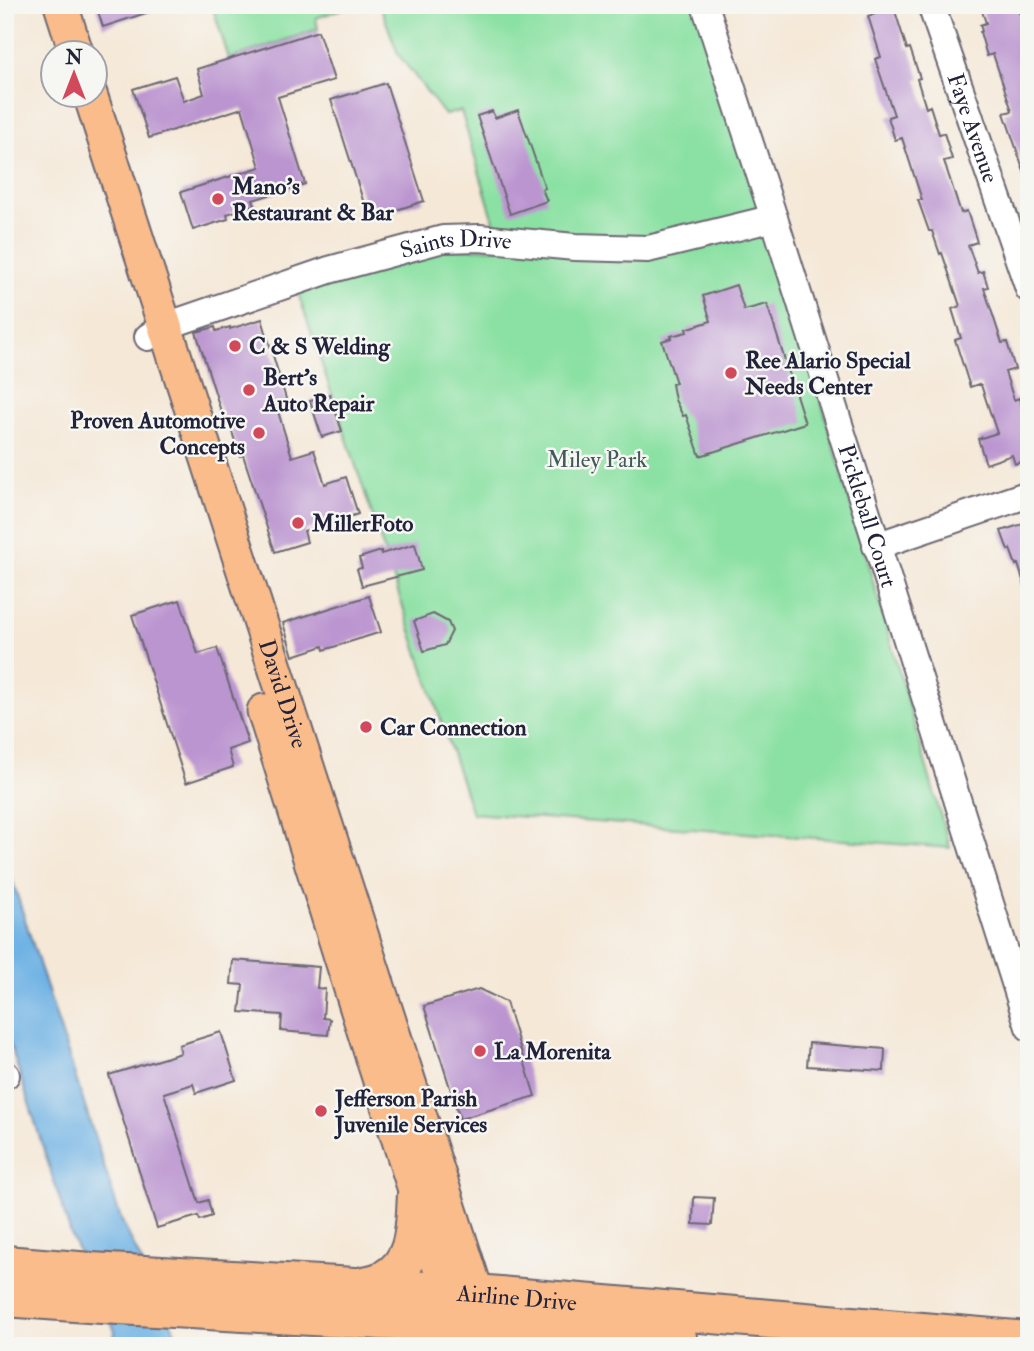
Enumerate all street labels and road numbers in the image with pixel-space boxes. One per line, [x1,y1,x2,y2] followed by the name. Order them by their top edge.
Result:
[941,69,1006,187] street label: Faye Avenue
[397,223,513,265] street label: Saints Drive
[832,441,904,591] street label: Pickleball Court
[252,636,315,752] street label: David Drive
[455,1278,578,1317] street label: Airline Drive

